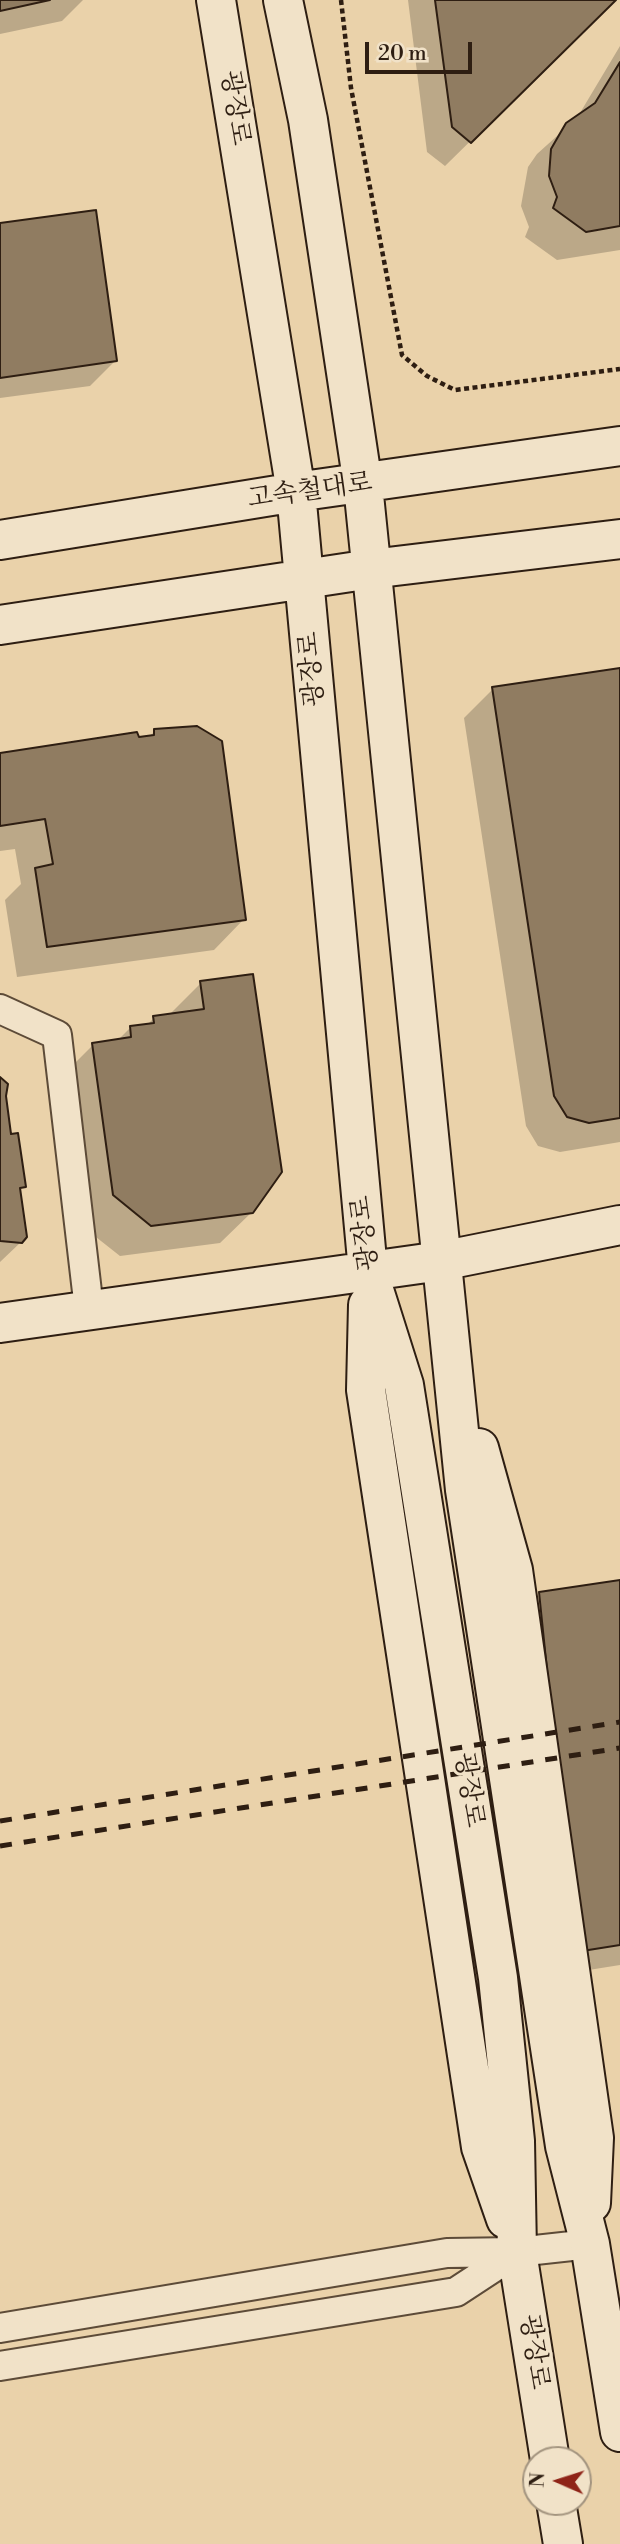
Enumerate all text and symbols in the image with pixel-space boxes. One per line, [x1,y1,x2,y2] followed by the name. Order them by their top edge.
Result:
[368,28,475,72] scale bar
[378,41,427,67] text: 20 m
[213,68,255,148] street label: 광장로
[246,468,374,516] street label: 고속철대로
[294,630,332,708] street label: 광장로
[346,1194,386,1272] street label: 광장로
[447,1750,489,1830] street label: 광장로
[512,2312,554,2392] street label: 광장로
[522,2446,592,2516] north arrow
[526,2472,550,2488] text: N

